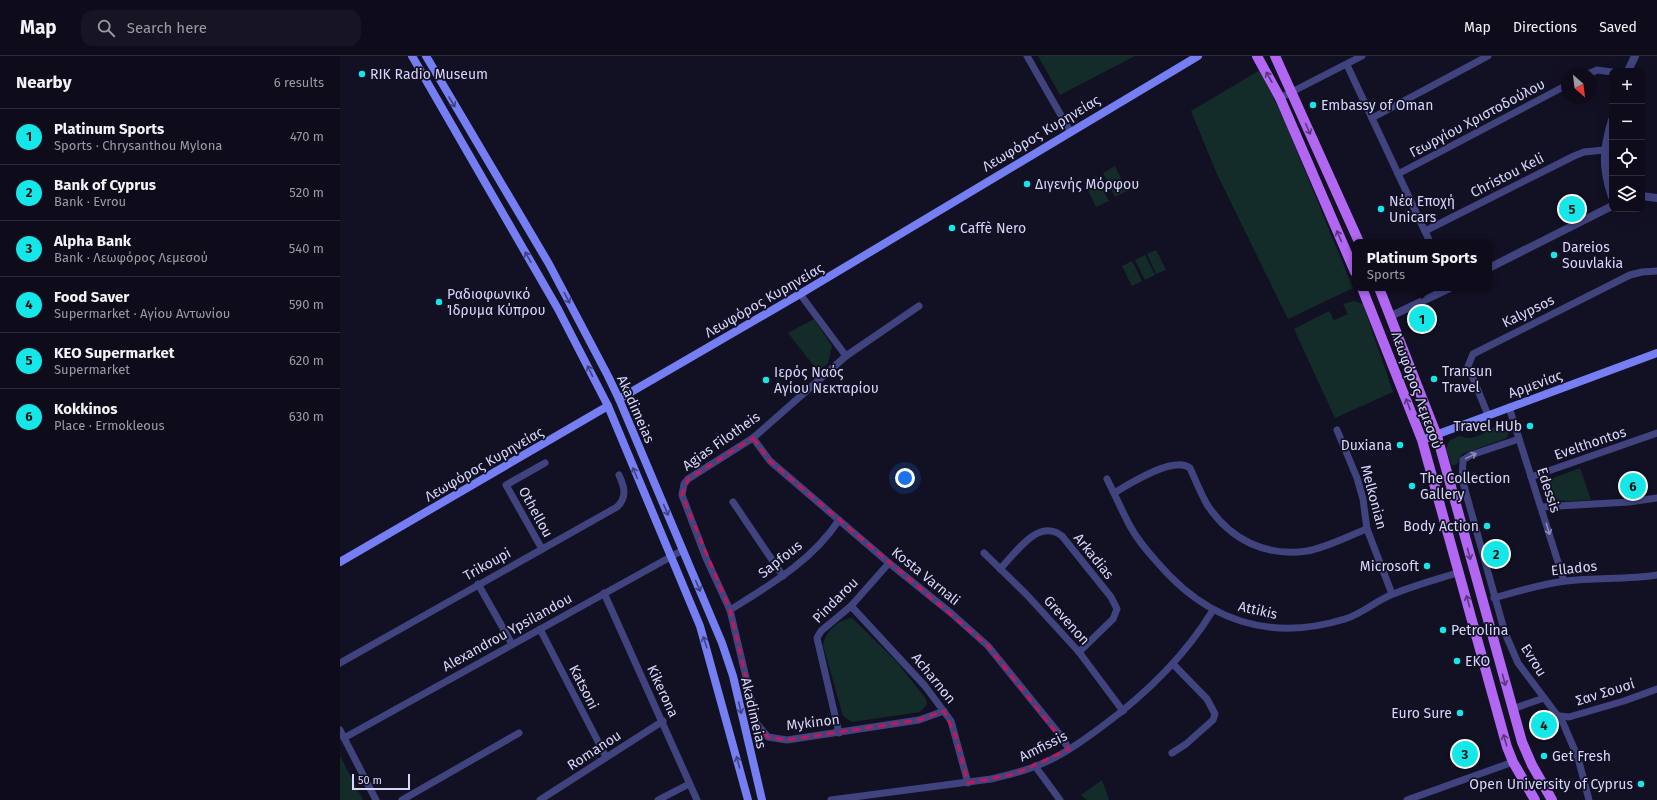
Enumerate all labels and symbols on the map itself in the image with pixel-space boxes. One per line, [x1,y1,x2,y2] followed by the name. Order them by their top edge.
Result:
[370,66,488,83] place label: RIK Radio Museum
[1561,68,1597,104] north arrow
[357,69,367,79] marker: RIK Radio Museum
[1265,71,1272,83] one-way arrow
[1407,76,1548,161] street label: Γεωργίου Χριστοδούλου
[979,91,1104,175] street label: Λεωφόρος Κυρηνείας
[448,96,456,107] one-way arrow
[1321,97,1433,114] place label: Embassy of Oman
[1308,100,1318,110] marker: Embassy of Oman
[1305,122,1312,134] one-way arrow
[1468,150,1547,201] street label: Christou Keli
[1035,176,1139,193] place label: Διγενής Μόρφου
[1022,179,1032,189] marker: Διγενής Μόρφου
[1389,193,1455,226] place label: Νέα Εποχή Unicars
[1559,194,1585,224] pin: 5
[1376,204,1386,214] marker: Νέα Εποχή Unicars
[960,220,1026,237] place label: Caffè Nero
[947,223,957,233] marker: Caffè Nero
[1335,230,1343,242] one-way arrow
[1562,239,1623,272] place label: Dareios Souvlakia
[1549,250,1559,260] marker: Dareios Souvlakia
[524,251,531,263] one-way arrow
[702,259,827,341] street label: Λεωφόρος Κυρηνείας
[447,286,546,319] place label: Ραδιοφωνικό Ίδρυμα Κύπρου
[1499,291,1558,331] street label: Kalypsos
[564,292,572,304] one-way arrow
[434,297,444,307] marker: Ραδιοφωνικό Ίδρυμα Κύπρου
[1409,304,1435,334] pin: 1
[1387,329,1446,451] street label: Λεωφόρος Λεμεσού
[1442,363,1492,396] place label: Transun Travel
[774,364,879,397] place label: Ιερός Ναός Αγίου Νεκταρίου
[586,365,593,377] one-way arrow
[1506,367,1565,402] street label: Αρμενίας
[613,373,658,446] street label: Akadimeias
[1429,374,1439,384] marker: Transun Travel
[761,375,771,385] marker: Ιερός Ναός Αγίου Νεκταρίου
[1403,398,1411,410] one-way arrow
[679,408,764,474] street label: Agias Filotheis
[1453,418,1522,435] place label: Travel HUb
[1525,421,1535,431] marker: Travel HUb
[422,423,547,505] street label: Λεωφόρος Κυρηνείας
[1552,423,1629,464] street label: Evelthontos
[1341,437,1392,454] place label: Duxiana
[1395,440,1405,450] marker: Duxiana
[1464,452,1476,459] one-way arrow
[1357,463,1390,531] street label: Melkonian
[1533,465,1564,515] street label: Edessis
[631,467,639,479] one-way arrow
[895,468,915,488] your location
[1420,470,1510,503] place label: The Collection Gallery
[1620,471,1646,501] pin: 6
[1407,481,1417,491] marker: The Collection Gallery
[515,484,556,540] street label: Othellou
[663,504,670,516] one-way arrow
[1403,518,1479,535] place label: Body Action
[1482,521,1492,531] marker: Body Action
[1545,522,1552,535] one-way arrow
[1070,530,1118,583] street label: Arkadias
[755,537,806,582] street label: Sapfous
[1483,539,1509,569] pin: 2
[460,544,514,584] street label: Trikoupi
[888,544,963,609] street label: Kosta Varnali
[1466,548,1473,561] one-way arrow
[1360,558,1420,575] place label: Microsoft
[1550,558,1598,579] street label: Ellados
[1422,561,1432,571] marker: Microsoft
[809,574,862,627] street label: Pindarou
[695,579,702,591] one-way arrow
[439,590,575,675] street label: Alexandrou Ypsilandou
[1040,592,1093,648] street label: Grevenon
[1463,595,1471,608] one-way arrow
[1237,598,1280,623] street label: Attikis
[1451,622,1508,639] place label: Petrolina
[1438,625,1448,635] marker: Petrolina
[701,635,708,648] one-way arrow
[1517,641,1550,680] street label: Evrou
[908,649,959,707] street label: Acharnon
[1465,653,1490,670] place label: EKO
[1452,656,1462,666] marker: EKO
[565,662,602,712] street label: Katsoni
[643,662,682,720] street label: Kikerona
[1501,673,1508,686] one-way arrow
[1574,675,1637,709] street label: Σαν Σουσί
[737,676,770,751] street label: Akadimeias
[736,702,744,715] one-way arrow
[1391,705,1452,722] place label: Euro Sure
[1455,708,1465,718] marker: Euro Sure
[1531,710,1557,740] pin: 4
[785,711,841,734] street label: Mykinon
[564,727,624,774] street label: Romanou
[1016,727,1070,765] street label: Amfissis
[1501,734,1508,747] one-way arrow
[1452,739,1478,769] pin: 3
[1552,748,1611,765] place label: Get Fresh
[1539,751,1549,761] marker: Get Fresh
[733,756,741,769] one-way arrow
[352,772,410,791] scale bar
[1469,776,1633,793] place label: Open University of Cyprus
[1636,779,1646,789] marker: Open University of Cyprus

